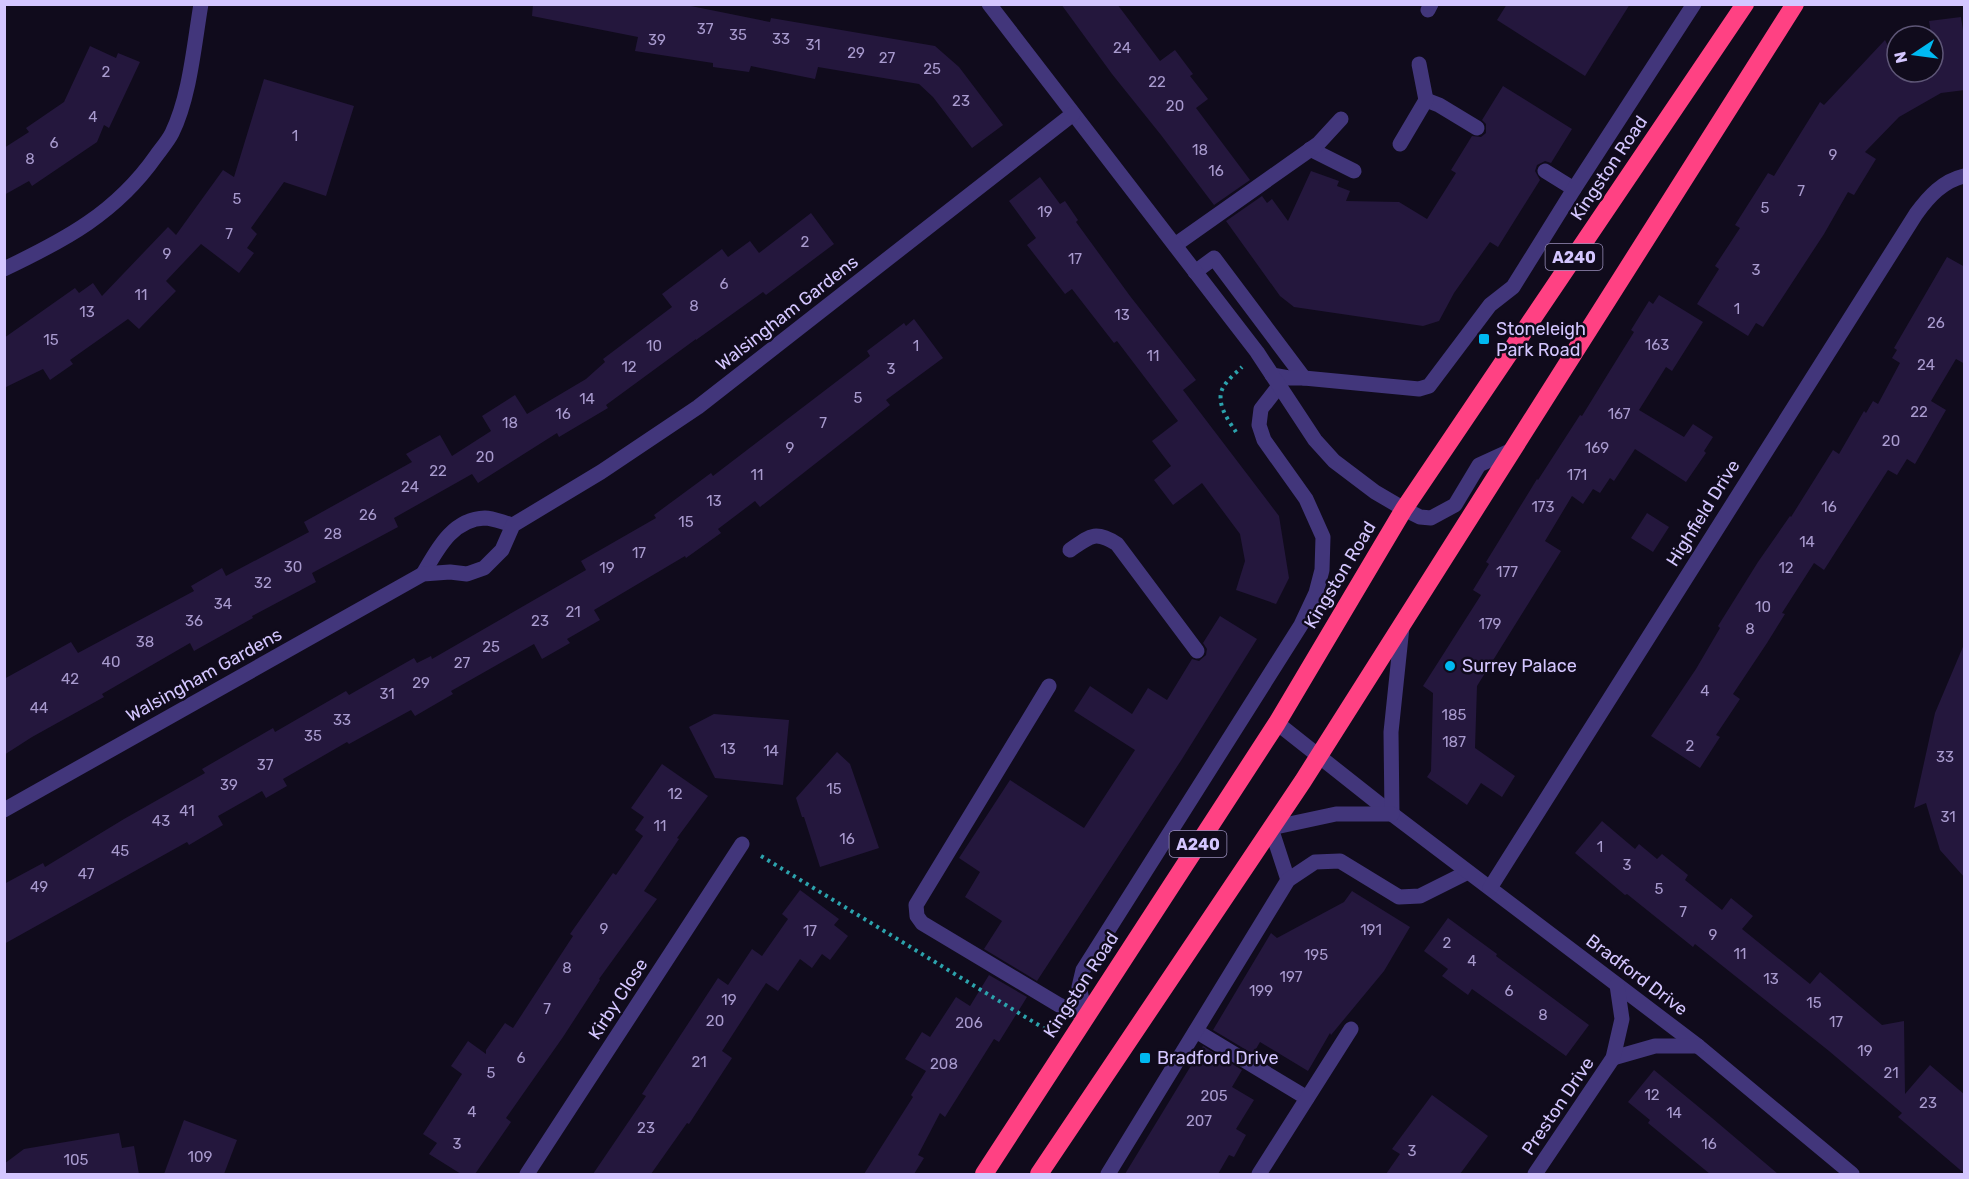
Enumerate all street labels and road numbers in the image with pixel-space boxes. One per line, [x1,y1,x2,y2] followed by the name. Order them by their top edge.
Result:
[1566,112,1652,224] street label: Kingston Road
[1546,244,1602,270] road number: A240
[711,251,863,375] street label: Walsingham Gardens
[1661,456,1745,570] street label: Highfield Drive
[1299,517,1381,633] street label: Kingston Road
[122,623,286,727] street label: Walsingham Gardens
[1170,831,1226,857] road number: A240
[1039,928,1123,1042] street label: Kingston Road
[1582,930,1692,1020] street label: Bradford Drive
[584,954,652,1044] street label: Kirby Close
[1517,1053,1599,1159] street label: Preston Drive

